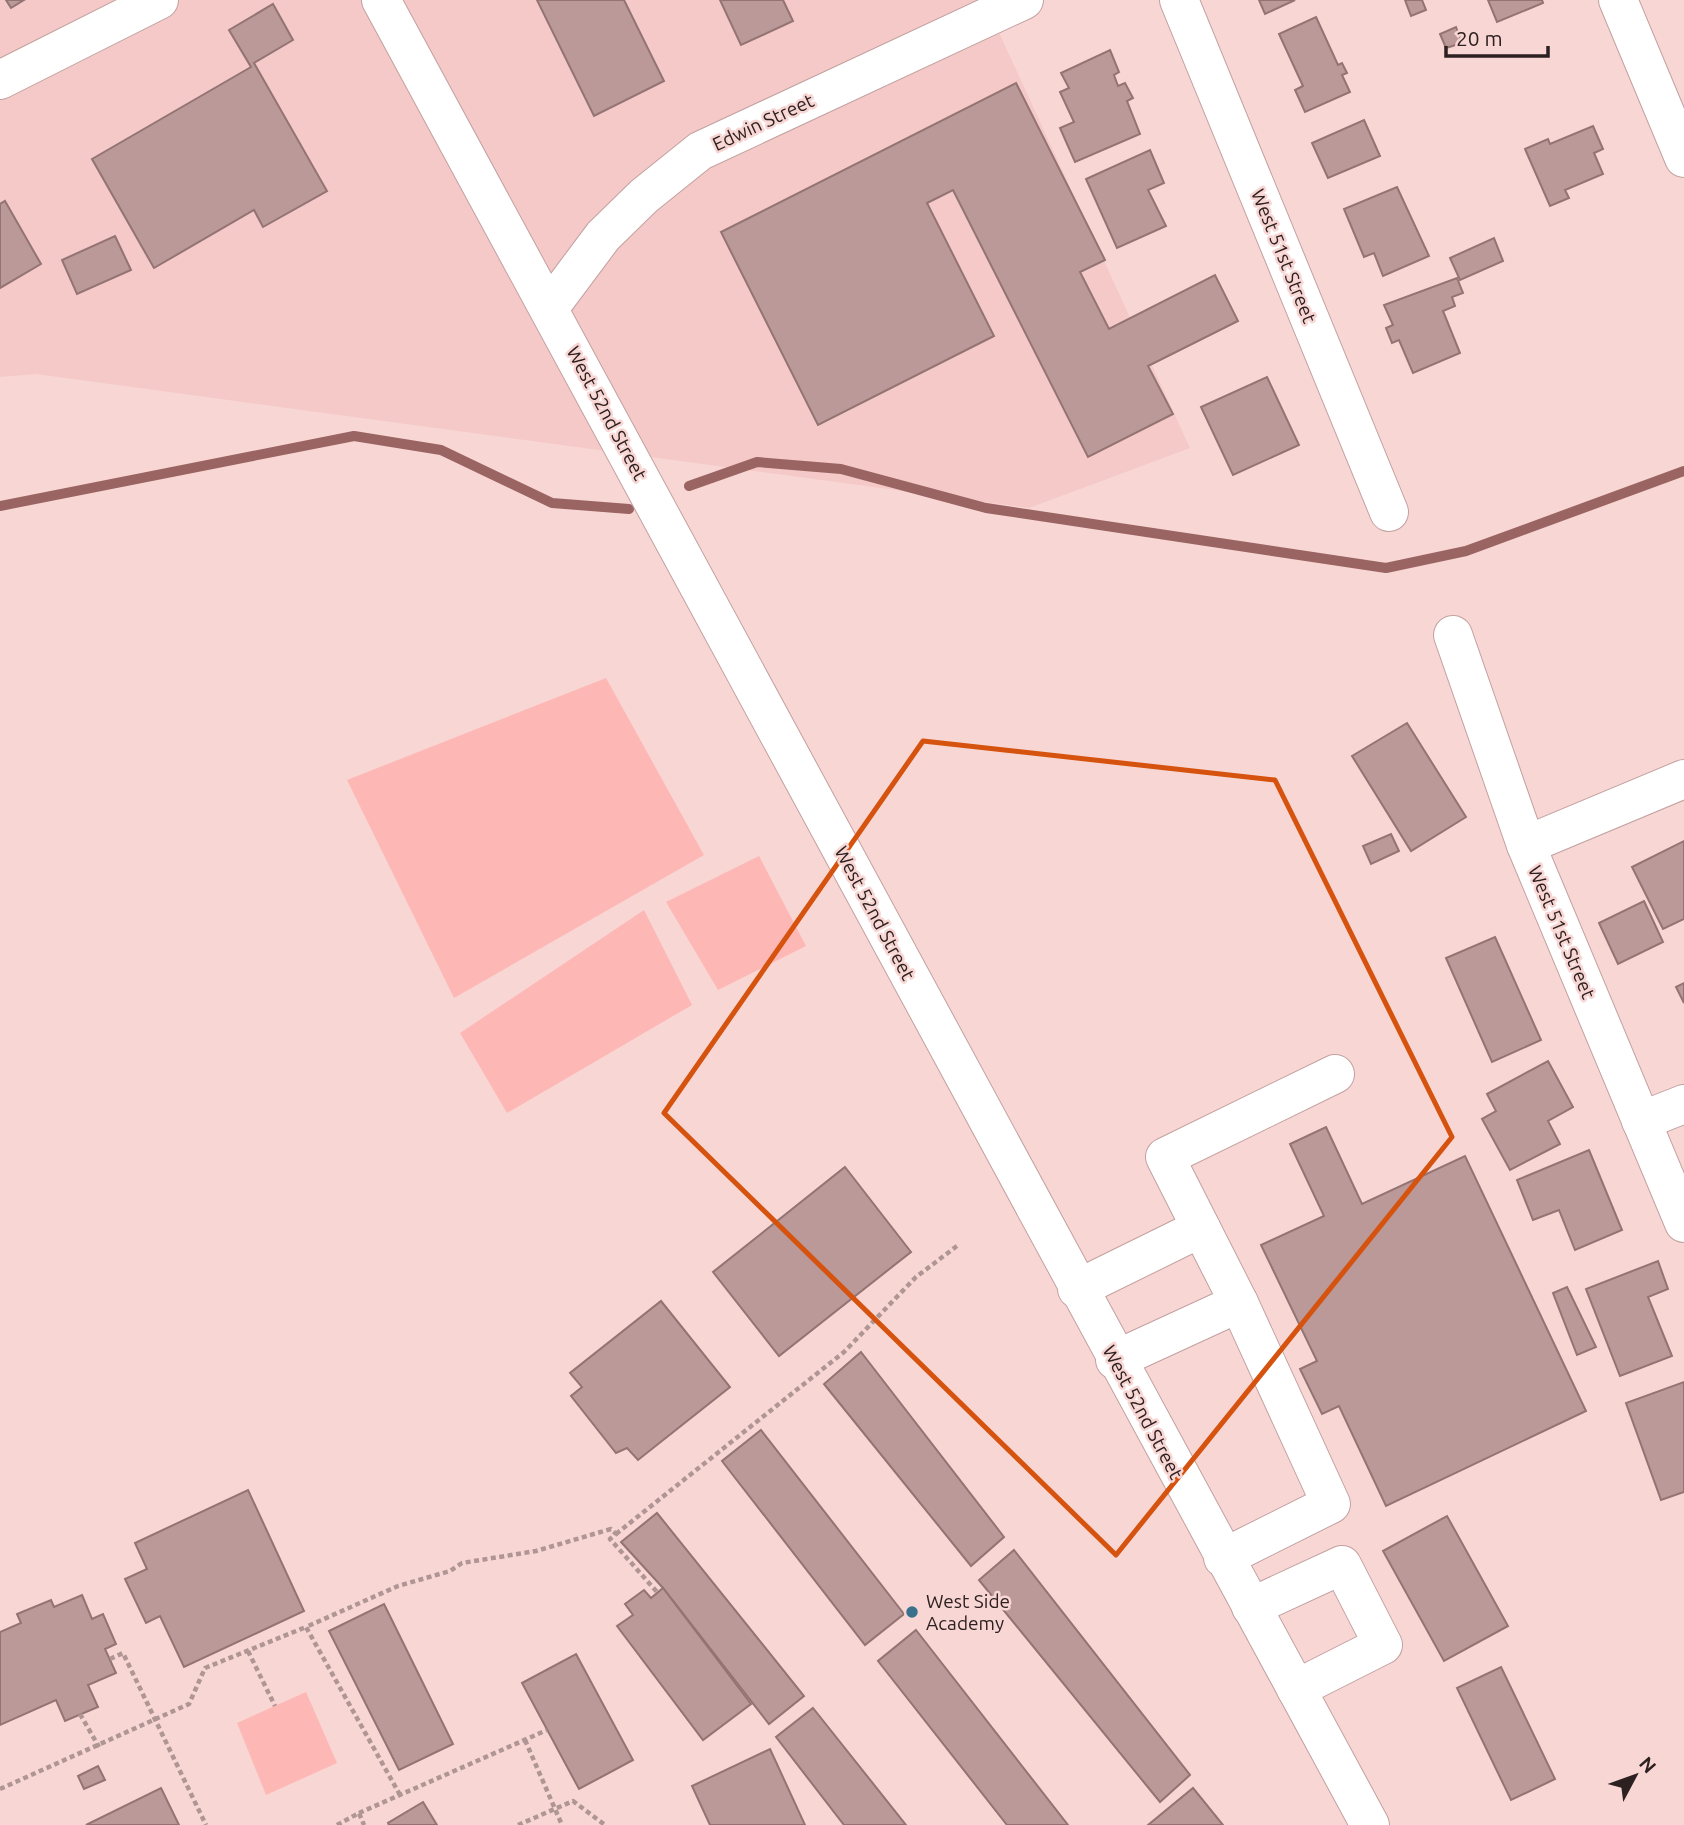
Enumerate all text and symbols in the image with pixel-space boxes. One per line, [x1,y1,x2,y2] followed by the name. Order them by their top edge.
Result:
[1446,14,1548,58] scale bar
[1456,26,1503,50] text: 20 m
[709,89,818,155] street label: Edwin Street
[1247,186,1321,327] street label: West 51st Street
[562,342,652,484] street label: West 52nd Street
[830,842,920,984] street label: West 52nd Street
[1524,862,1600,1002] street label: West 51st Street
[1098,1341,1188,1483] street label: West 52nd Street
[926,1590,1010,1634] place label: West Side Academy
[904,1604,920,1620] marker: West Side Academy
[1600,1741,1670,1811] north arrow
[1635,1752,1661,1777] text: N

